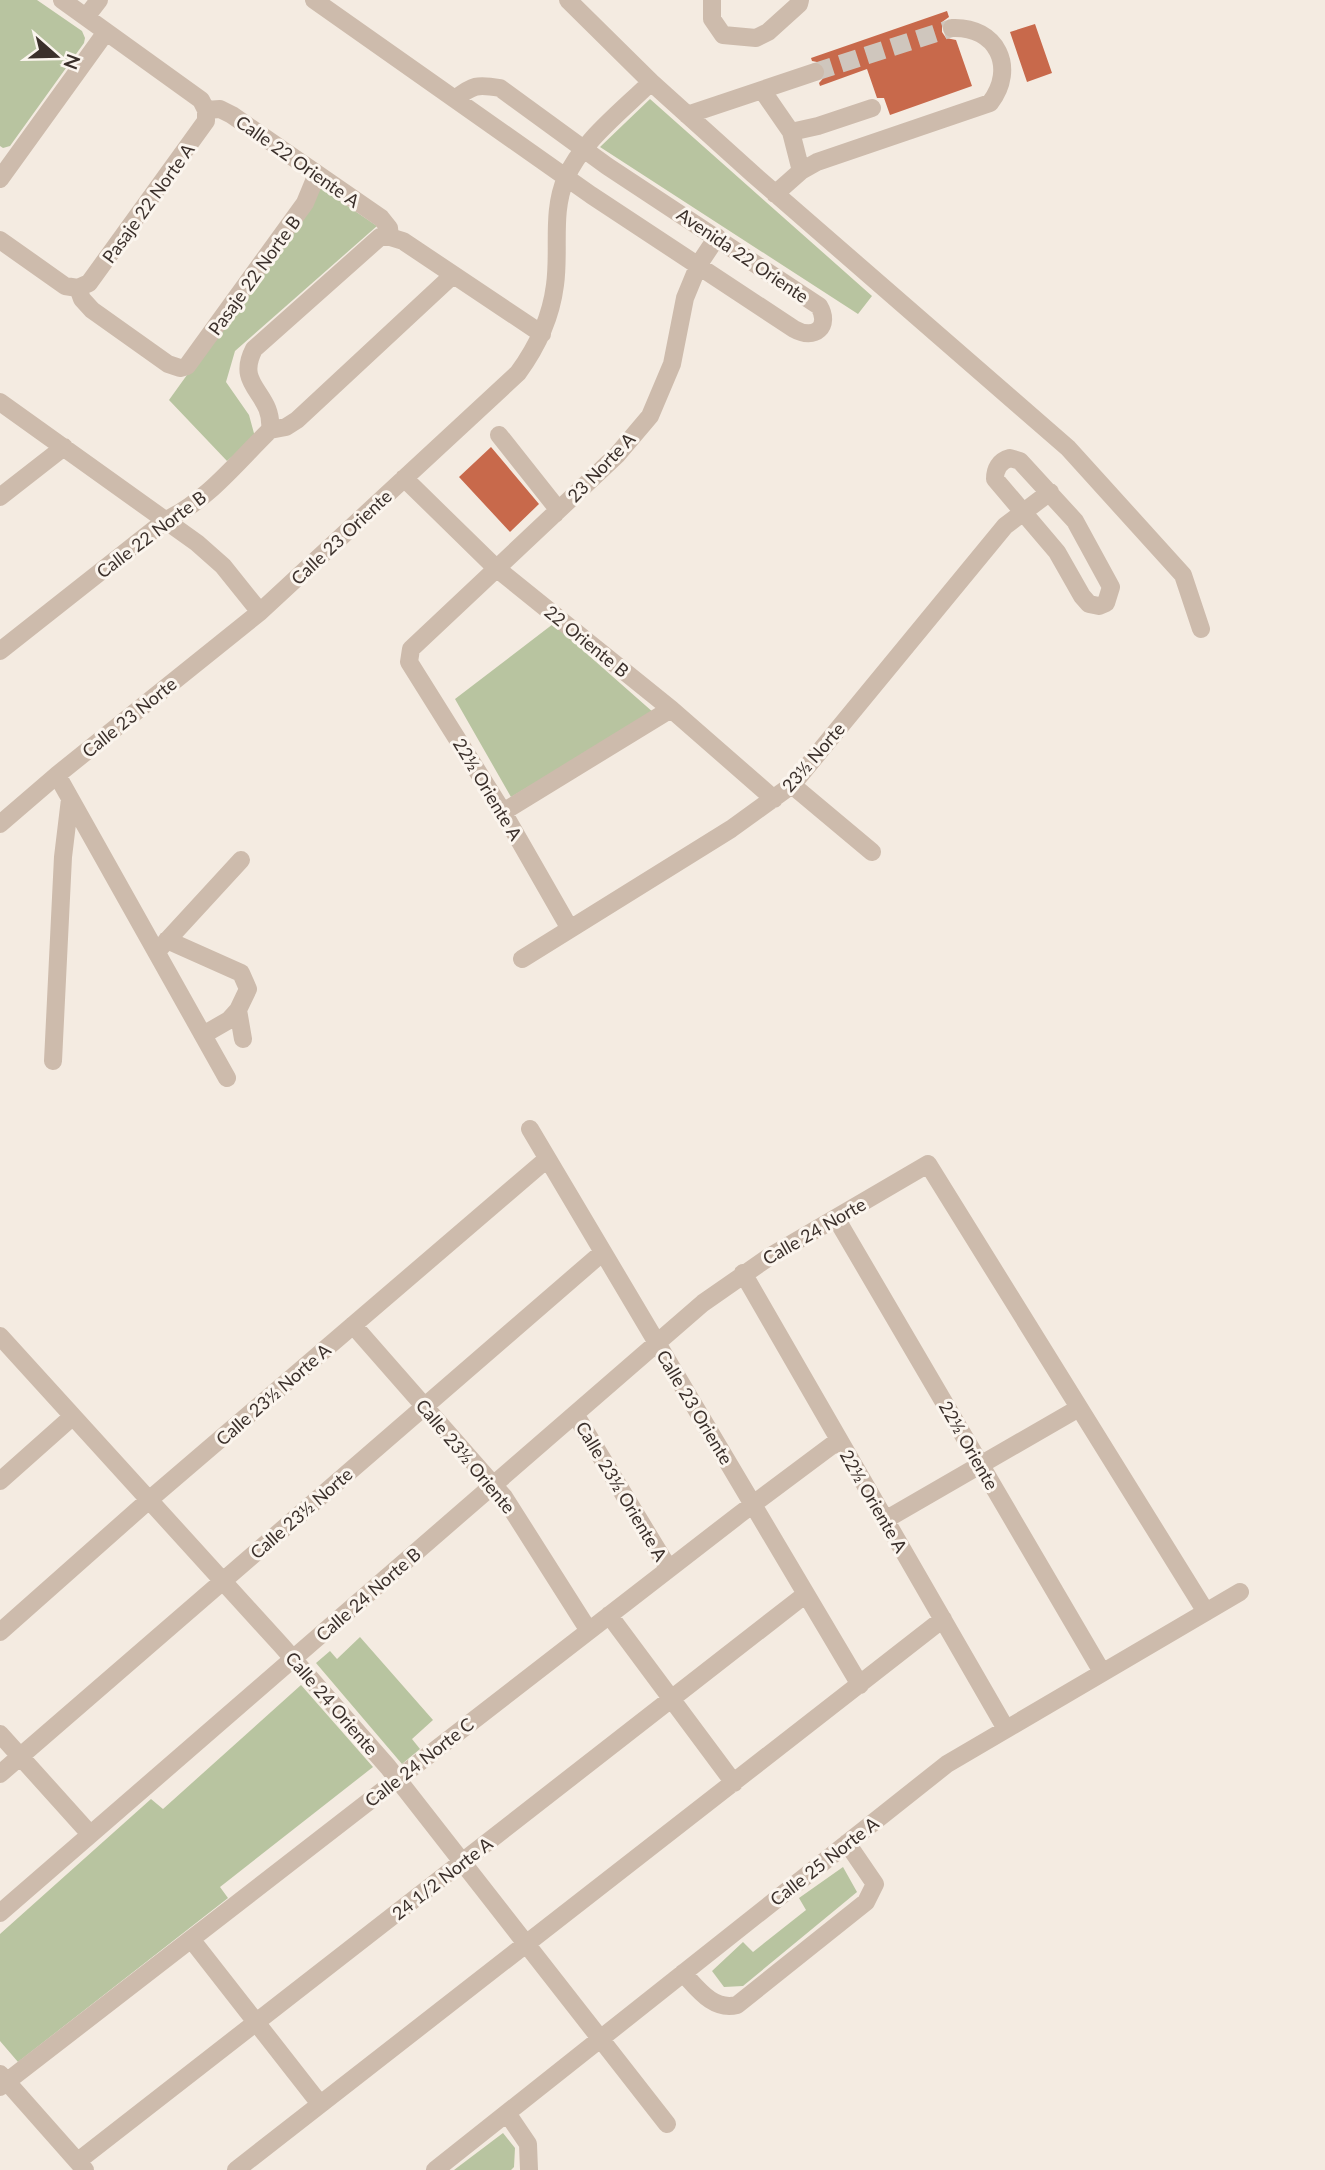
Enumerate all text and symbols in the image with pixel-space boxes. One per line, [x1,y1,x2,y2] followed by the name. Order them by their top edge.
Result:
[21,21,91,91] north arrow
[59,51,86,73] text: N
[232,110,365,212] street label: Calle 22 Oriente A
[97,138,199,267] street label: Pasaje 22 Norte A
[673,203,813,307] street label: Avenida 22 Oriente
[203,211,305,339] street label: Pasaje 22 Norte B
[563,427,640,506] street label: 23 Norte A
[286,485,396,589] street label: Calle 23 Oriente
[92,486,210,582] street label: Calle 22 Norte B
[540,600,634,682] street label: 22 Oriente B
[77,672,181,762] street label: Calle 23 Norte
[777,718,849,796] street label: 23½ Norte
[449,734,528,845] street label: 22½ Oriente A
[759,1193,869,1269] street label: Calle 24 Norte
[211,1338,335,1450] street label: Calle 23½ Norte A
[652,1346,738,1468] street label: Calle 23 Oriente
[412,1394,520,1518] street label: Calle 23½ Oriente
[935,1397,1003,1493] street label: 22½ Oriente
[572,1417,673,1565] street label: Calle 23½ Oriente A
[836,1446,913,1557] street label: 22½ Oriente A
[245,1463,357,1563] street label: Calle 23½ Norte
[311,1543,425,1645] street label: Calle 24 Norte B
[281,1647,383,1759] street label: Calle 24 Oriente
[360,1713,478,1811] street label: Calle 24 Norte C
[765,1811,883,1910] street label: Calle 25 Norte A
[387,1831,497,1924] street label: 24 1/2 Norte A

